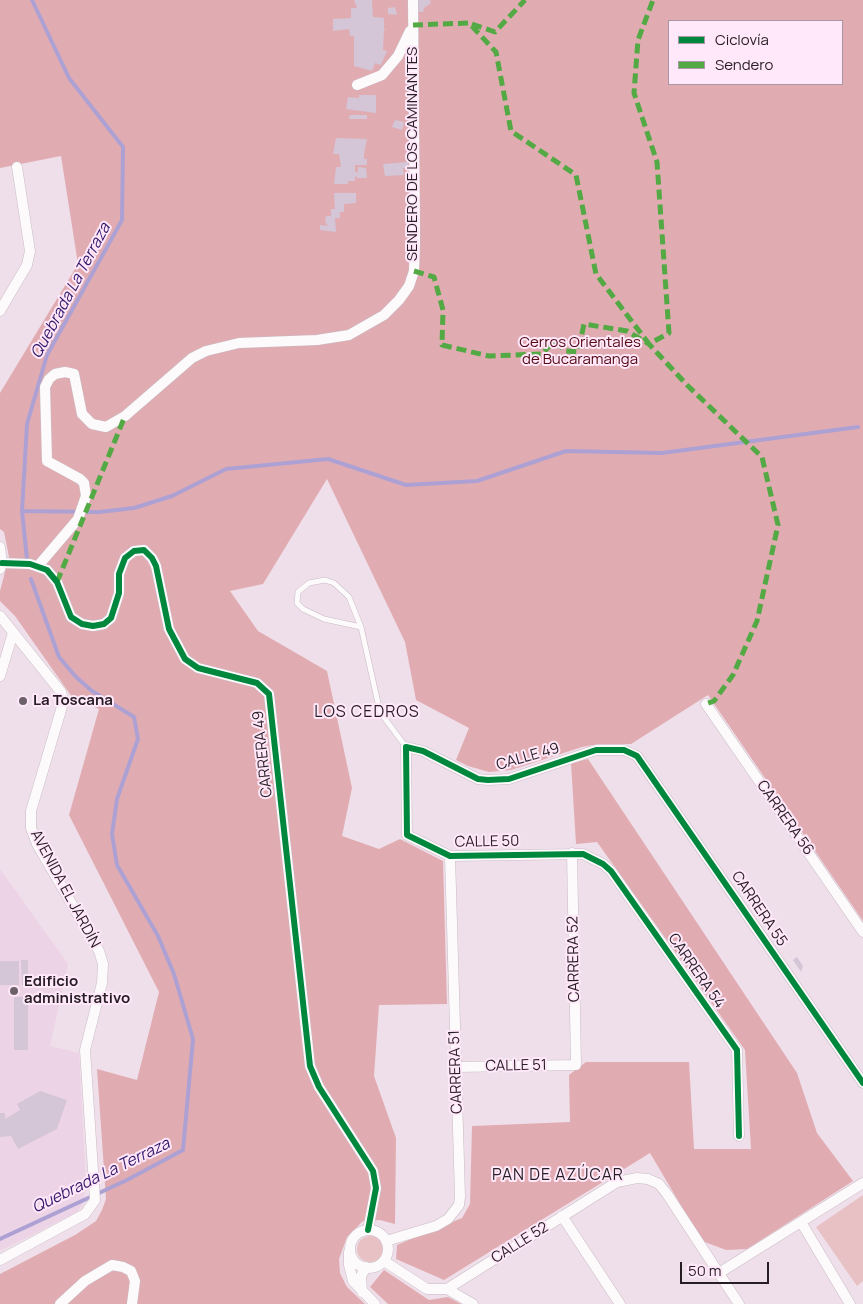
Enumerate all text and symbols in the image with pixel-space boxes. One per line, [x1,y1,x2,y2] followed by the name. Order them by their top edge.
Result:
[668,20,843,85] legend
[715,29,769,50] text: Ciclovía
[404,47,422,261] street label: SENDERO DE LOS CAMINANTES
[715,54,773,75] text: Sendero
[27,220,115,362] water label: Quebrada La Terraza
[519,334,641,369] park label: Cerros Orientales de Bucaramanga
[33,692,113,710] place label: La Toscana
[17,695,29,707] marker: La Toscana
[313,703,421,723] district label: LOS CEDROS
[249,710,277,798] street label: CARRERA 49
[494,739,562,775] street label: CALLE 49
[753,777,817,859] street label: CARRERA 56
[26,827,104,951] street label: AVENIDA EL JARDÍN
[455,832,519,852] street label: CALLE 50
[727,868,791,950] street label: CARRERA 55
[564,916,584,1002] street label: CARRERA 52
[664,930,728,1012] street label: CARRERA 54
[24,973,130,1008] place label: Edificio administrativo
[8,985,20,997] marker: Edificio administrativo
[446,1030,466,1114] street label: CARRERA 51
[485,1056,547,1076] street label: CALLE 51
[29,1134,173,1218] water label: Quebrada La Terraza
[490,1166,626,1186] district label: PAN DE AZÚCAR
[488,1219,552,1267] street label: CALLE 52
[683,1252,772,1284] scale bar
[688,1260,722,1281] text: 50 m

